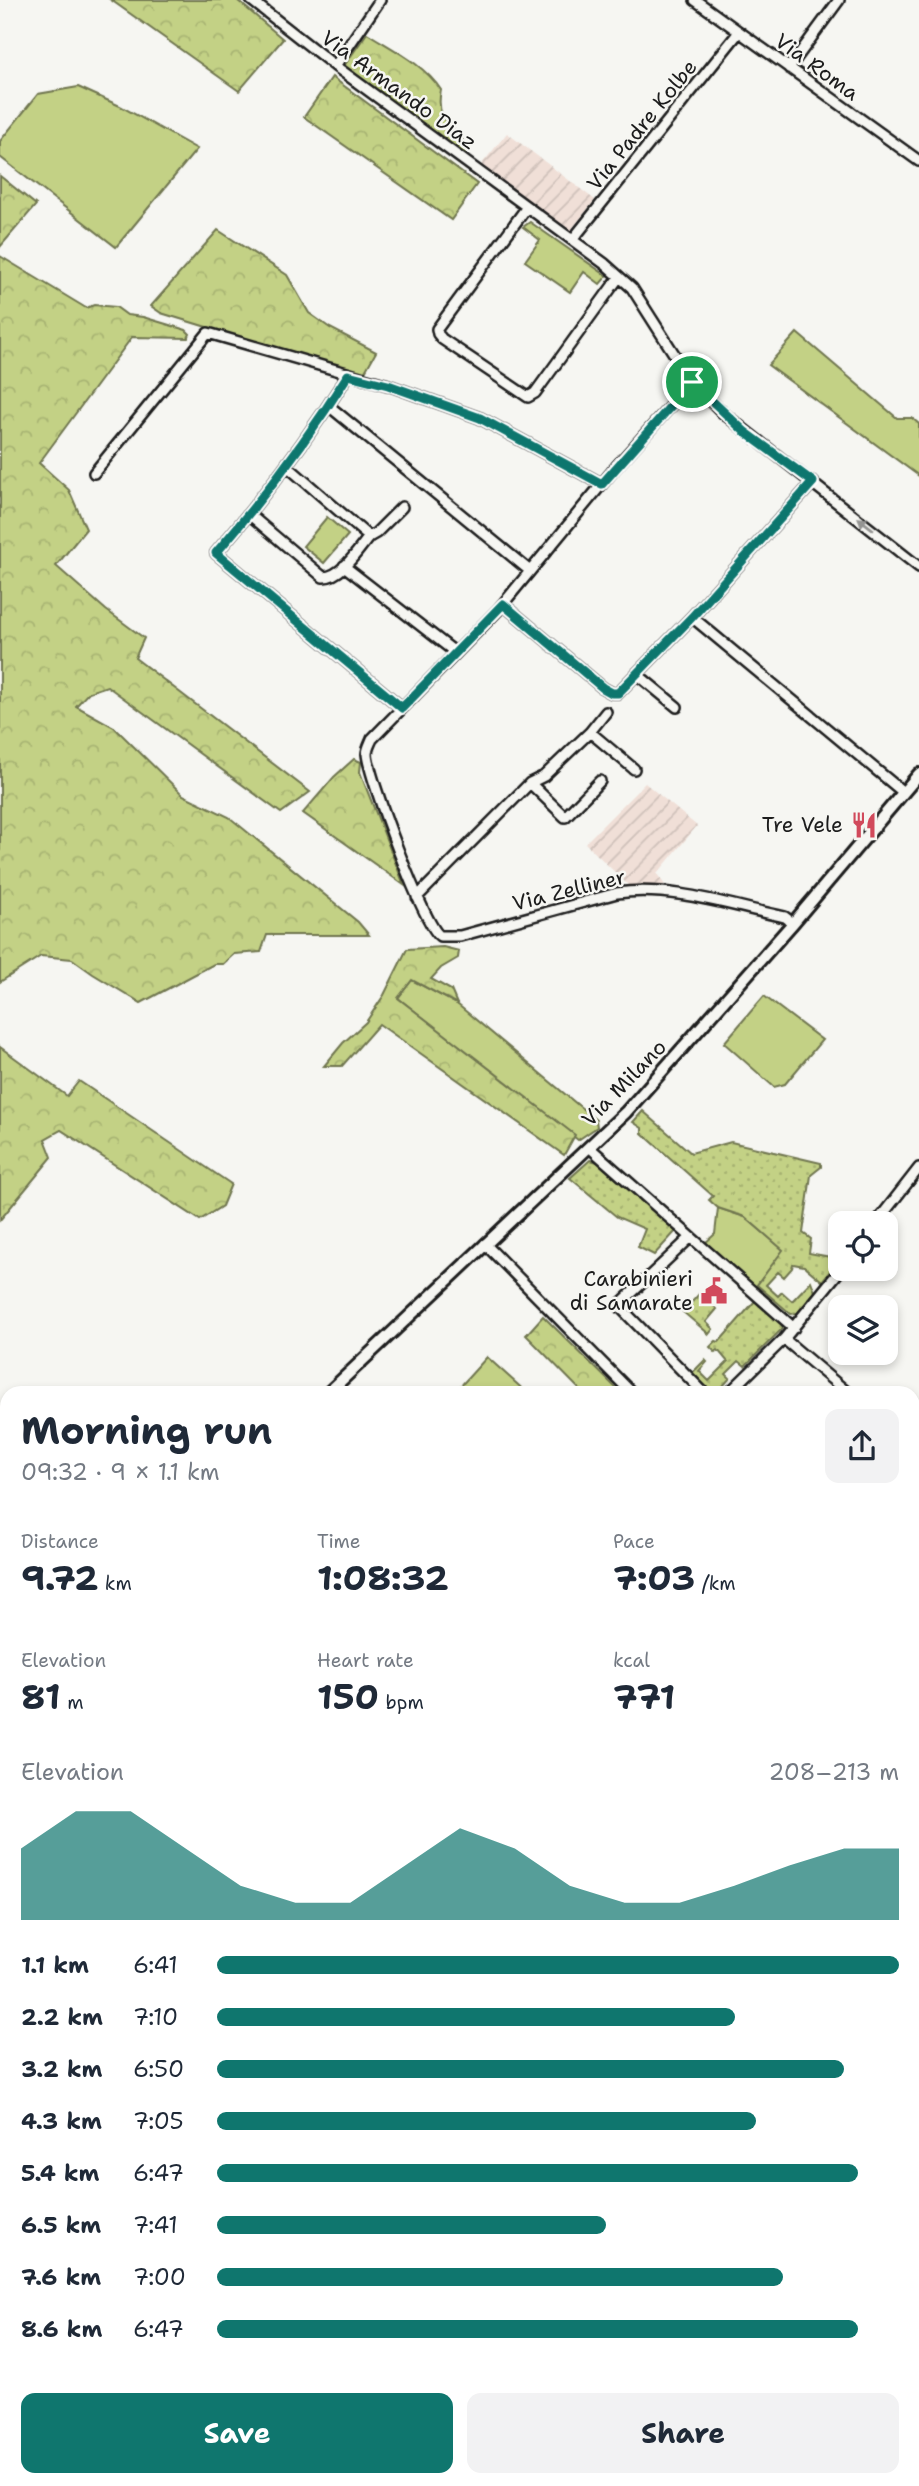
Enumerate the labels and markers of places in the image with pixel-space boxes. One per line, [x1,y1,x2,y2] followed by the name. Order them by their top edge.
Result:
[662,352,722,412] pin
[849,810,879,840] restaurant icon: Tre Vele
[762,811,843,839] place label: Tre Vele
[570,1265,693,1317] place label: Carabinieri di Samarate
[699,1276,729,1306] public building icon: Carabinieri di Samarate

